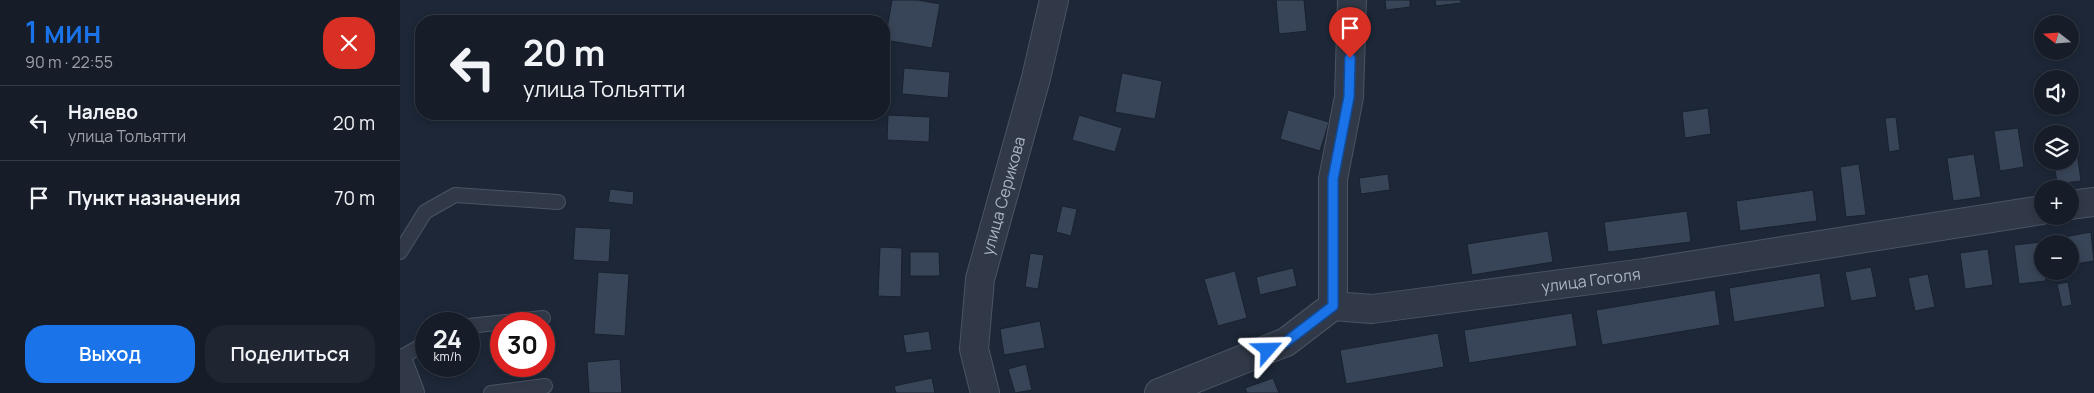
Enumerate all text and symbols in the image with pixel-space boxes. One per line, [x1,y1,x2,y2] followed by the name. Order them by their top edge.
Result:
[1329,7,1371,58] pin
[25,11,101,52] text: 1 мин
[1336,14,1364,42] icon: arrive
[2034,15,2079,60] north arrow
[2034,15,2079,280] map controls
[323,17,375,69] button: close
[523,29,605,77] text: 20 m
[440,35,505,100] icon: left
[25,51,113,73] text: 90 m · 22:55
[2034,70,2079,115] button: sound
[523,74,685,104] text: улица Тольятти
[68,99,138,125] text: Налево
[25,109,53,137] icon: left
[333,110,375,136] text: 20 m
[68,125,186,147] text: улица Тольятти
[2034,125,2079,170] button: layers
[976,134,1030,258] street label: улица Серикова
[2034,180,2079,225] button: +
[25,184,53,212] icon: arrive
[68,185,241,211] text: Пункт назначения
[334,185,375,211] text: 70 m
[2034,235,2079,280] button: −
[1540,263,1642,297] street label: улица Гоголя
[490,312,555,377] speed limit sign: 30
[433,321,462,356] text: 24
[1241,323,1293,375] position arrow
[25,325,195,383] button: Выход
[205,325,375,383] button: Поделиться
[434,348,461,365] text: km/h

